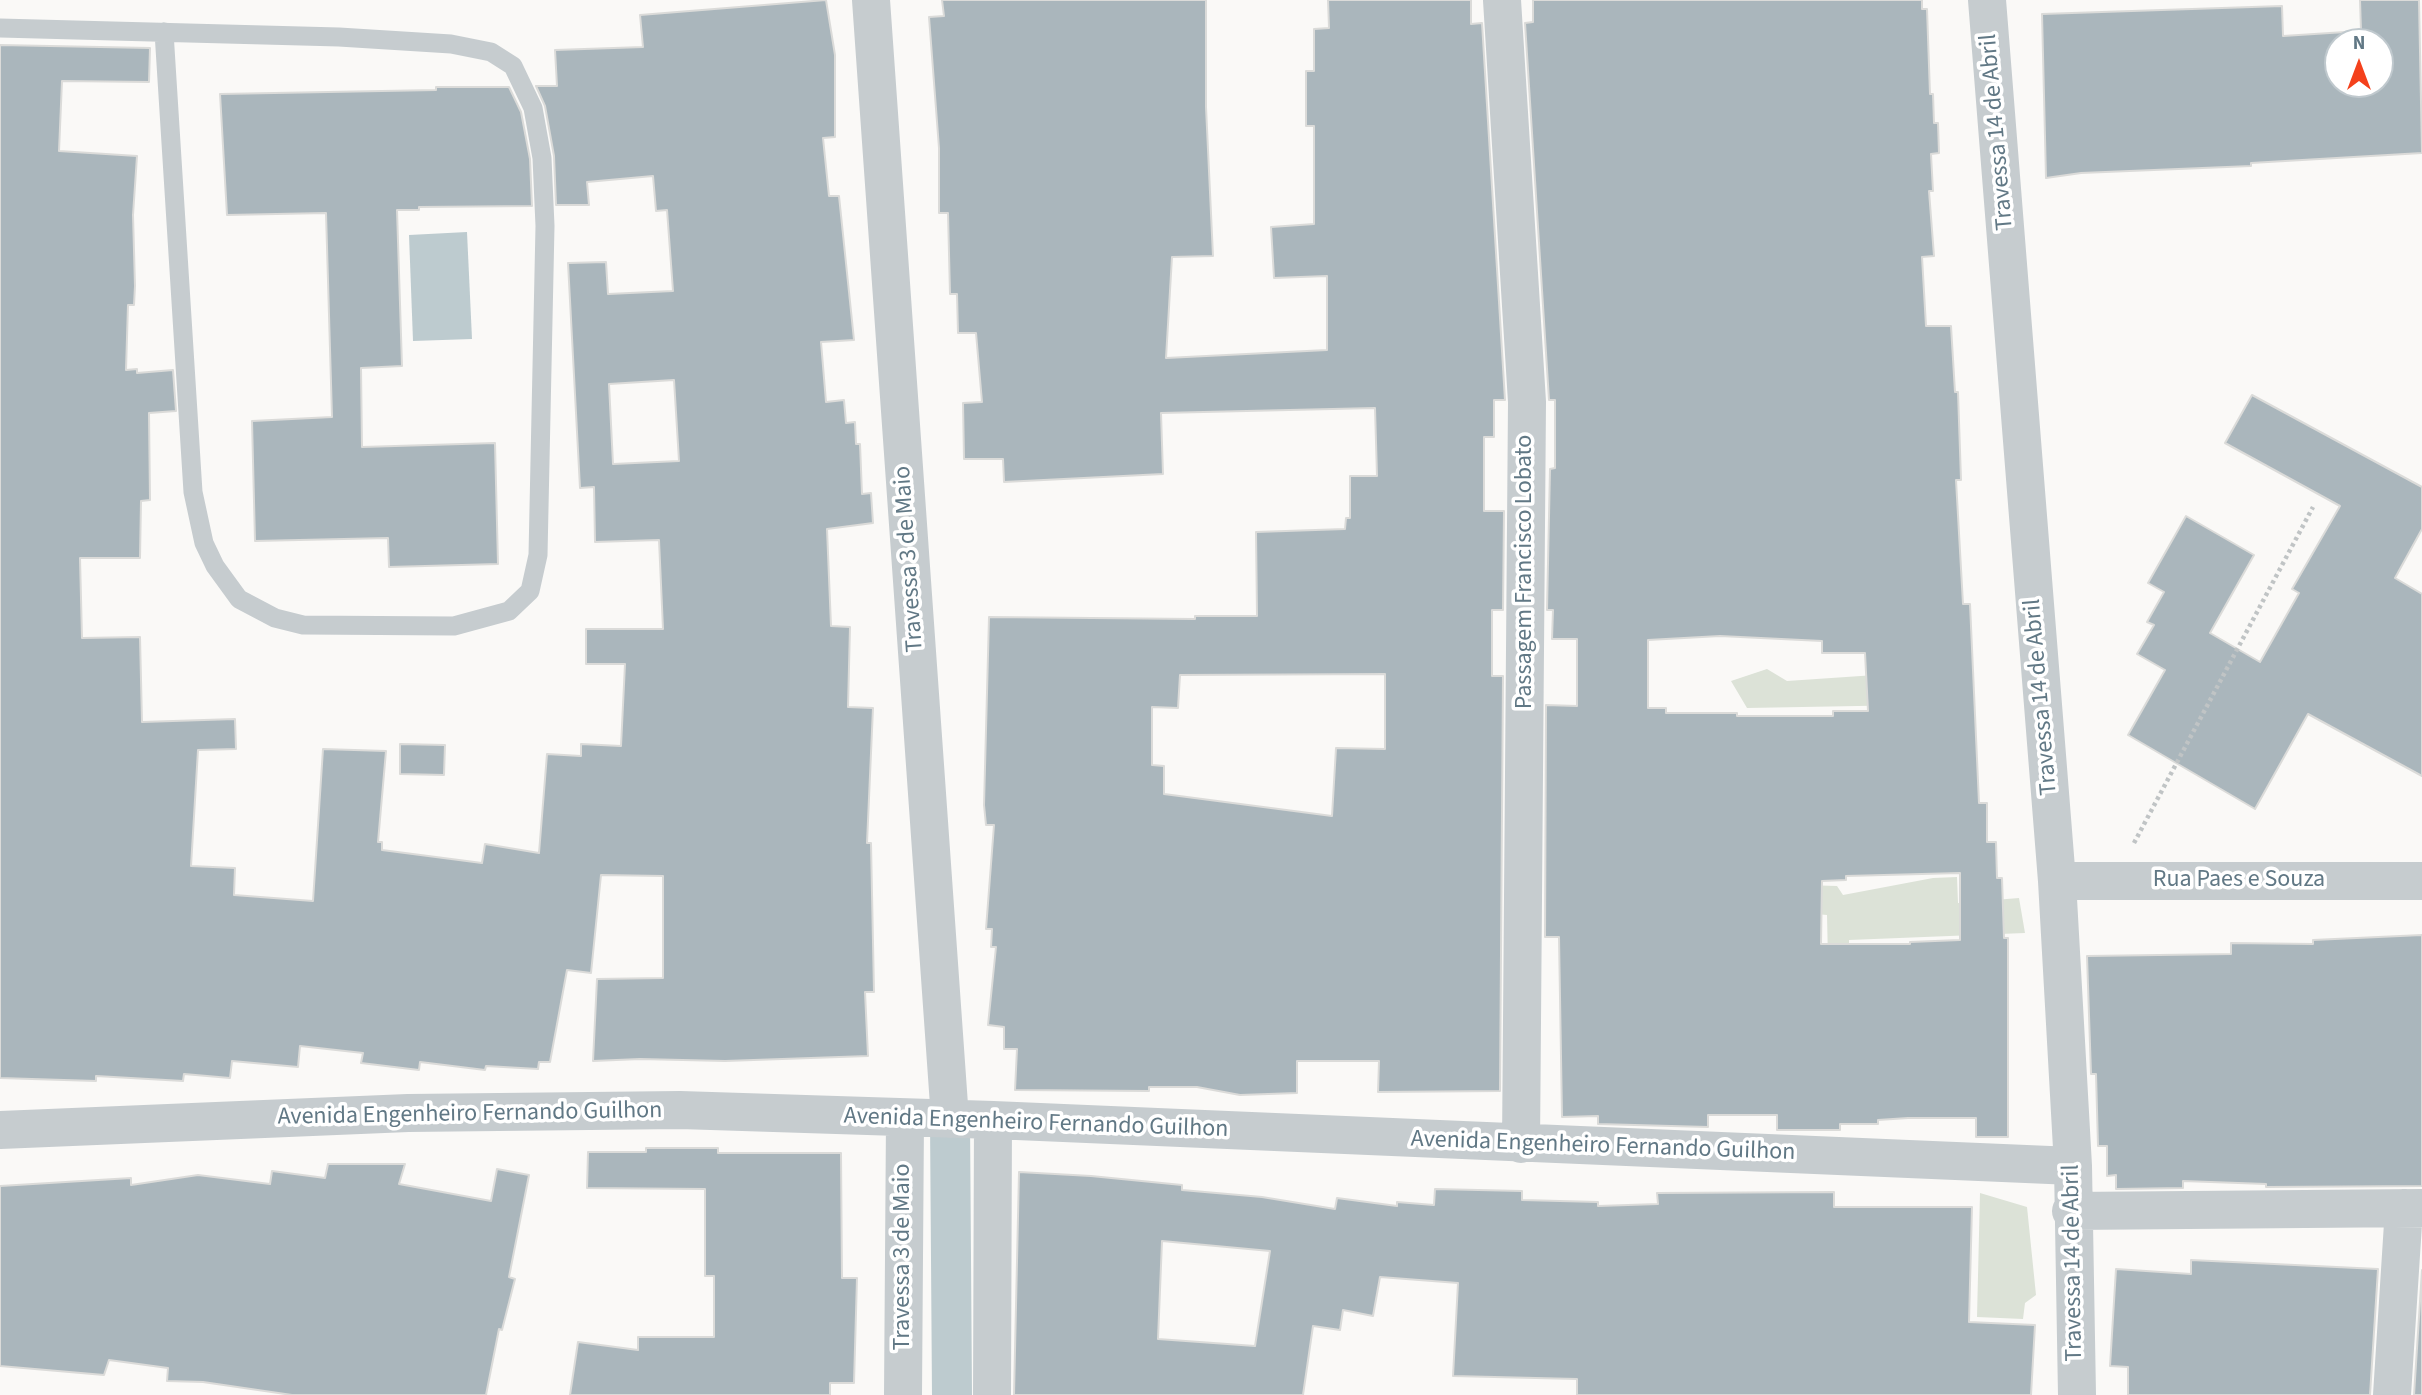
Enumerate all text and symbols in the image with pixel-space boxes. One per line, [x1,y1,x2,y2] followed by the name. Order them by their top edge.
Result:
[2324,28,2394,98] north arrow
[2353,30,2365,57] text: N
[1975,33,2021,231] street label: Travessa 14 de Abril
[1512,435,1540,709] street label: Passagem Francisco Lobato
[889,465,931,653] street label: Travessa 3 de Maio
[2019,598,2065,796] street label: Travessa 14 de Abril
[2153,867,2325,895] street label: Rua Paes e Souza
[277,1097,663,1133] street label: Avenida Engenheiro Fernando Guilhon
[843,1103,1229,1145] street label: Avenida Engenheiro Fernando Guilhon
[1410,1126,1796,1168] street label: Avenida Engenheiro Fernando Guilhon
[890,1164,918,1350] street label: Travessa 3 de Maio
[2058,1164,2090,1362] street label: Travessa 14 de Abril

